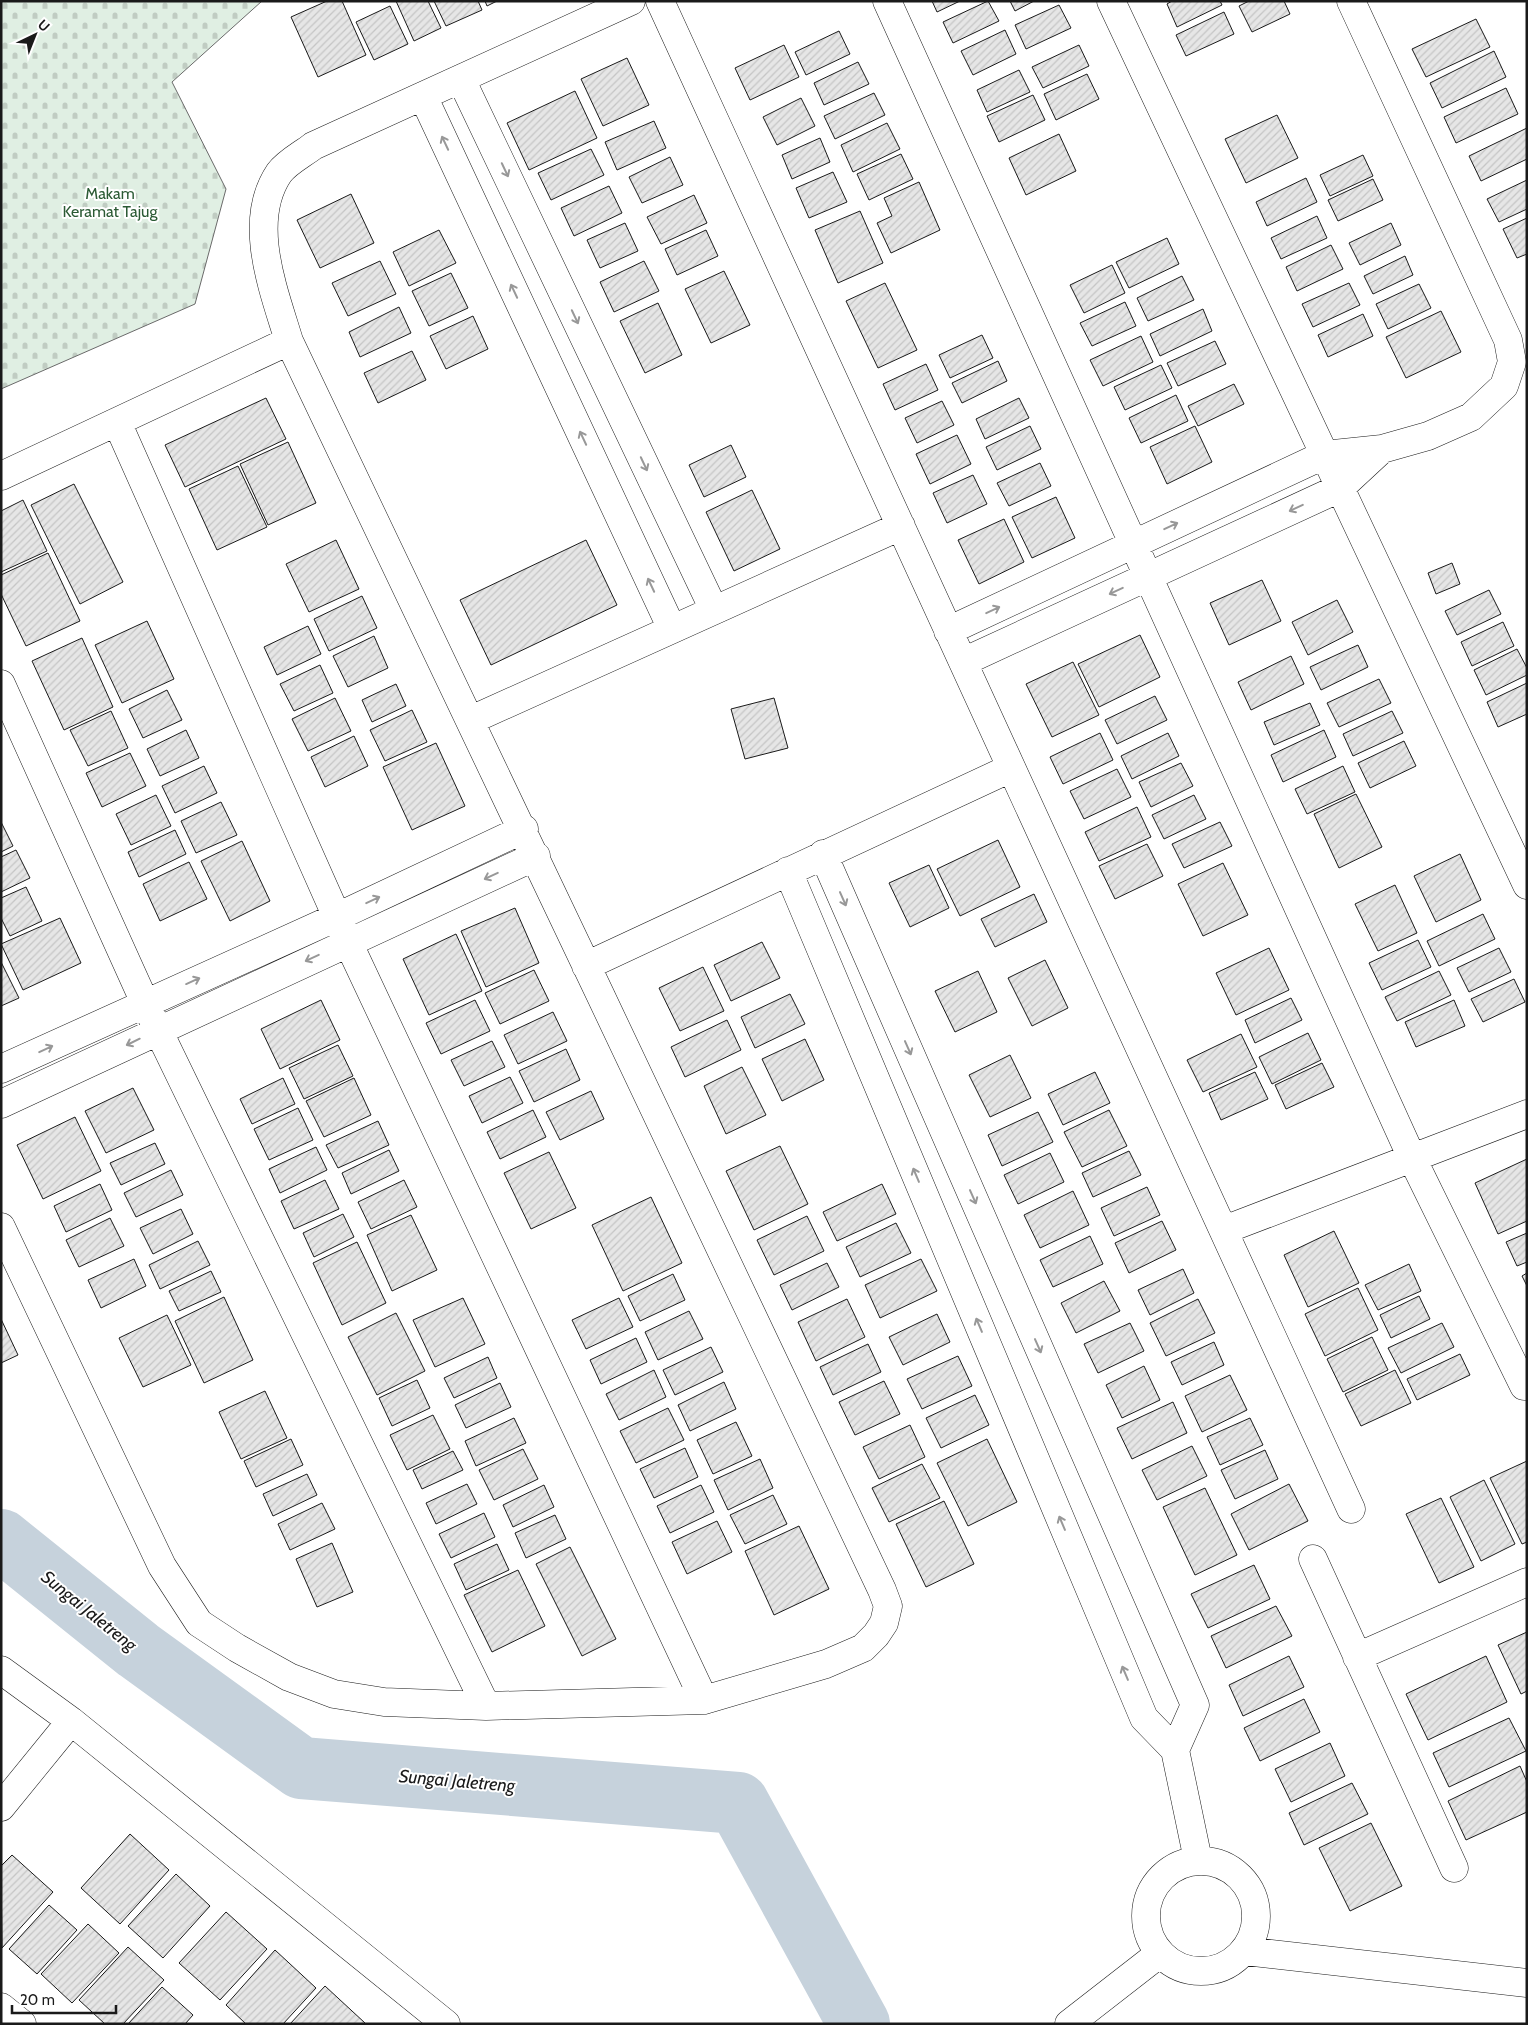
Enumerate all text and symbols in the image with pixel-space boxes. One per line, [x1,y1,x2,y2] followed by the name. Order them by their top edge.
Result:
[10,10,60,60] north arrow
[34,15,54,36] text: U
[440,136,450,151] one-way arrow
[500,163,510,178] one-way arrow
[63,184,158,221] park label: Makam Keramat Tajug
[509,284,518,299] one-way arrow
[570,309,580,324] one-way arrow
[577,431,587,446] one-way arrow
[640,456,650,471] one-way arrow
[1289,504,1304,514] one-way arrow
[1163,521,1178,531] one-way arrow
[646,578,656,593] one-way arrow
[1109,587,1124,596] one-way arrow
[985,605,1000,614] one-way arrow
[484,872,499,882] one-way arrow
[838,891,848,906] one-way arrow
[365,895,380,904] one-way arrow
[305,954,320,964] one-way arrow
[185,976,200,986] one-way arrow
[125,1037,140,1047] one-way arrow
[903,1040,913,1055] one-way arrow
[38,1043,53,1053] one-way arrow
[910,1168,920,1183] one-way arrow
[969,1189,979,1204] one-way arrow
[973,1318,983,1333] one-way arrow
[1034,1338,1044,1353] one-way arrow
[1057,1516,1067,1531] one-way arrow
[37,1566,142,1657] water label: Sungai Jaletreng
[1120,1666,1130,1681] one-way arrow
[398,1765,517,1797] water label: Sungai Jaletreng
[12,1982,116,2014] scale bar
[20,1991,55,2009] text: 20 m

